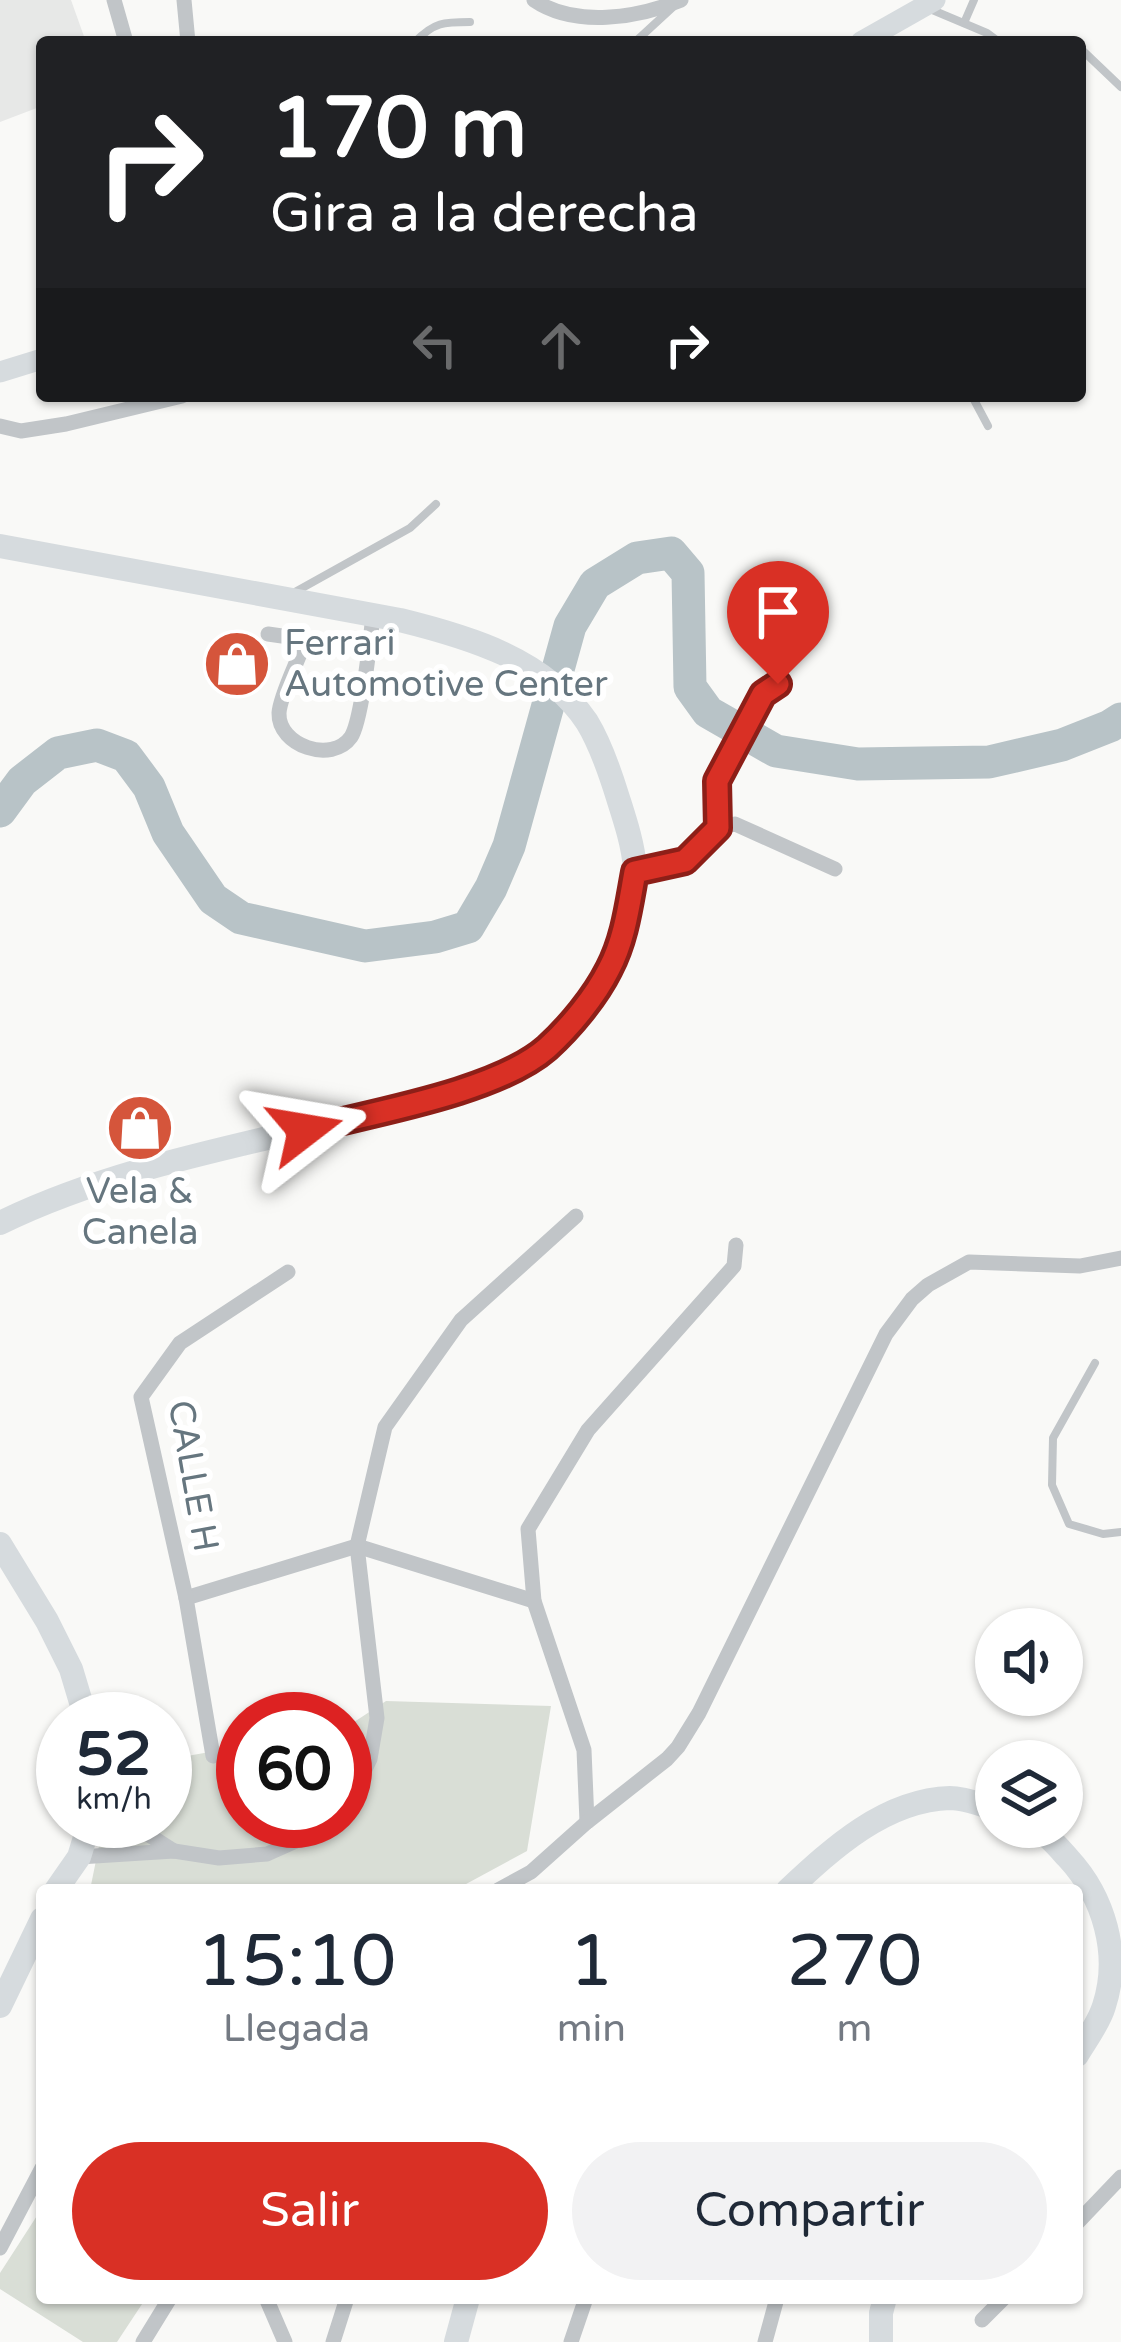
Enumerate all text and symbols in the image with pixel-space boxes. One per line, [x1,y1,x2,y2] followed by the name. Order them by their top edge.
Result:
[270,79,527,180] text: 170 m
[72,84,228,240] icon: right
[270,181,699,246] text: Gira a la derecha
[402,312,468,378] icon: left
[528,312,594,378] icon: ahead
[654,312,720,378] icon: right
[727,561,829,684] pin
[745,579,811,645] icon: arrive
[284,622,608,706] place label: Ferrari Automotive Center
[202,629,272,699] shop icon: Ferrari Automotive Center
[242,1067,368,1193] position arrow
[105,1093,175,1163] shop icon: Vela & Canela
[82,1170,198,1254] place label: Vela & Canela
[159,1397,227,1555] street label: CALLE H
[975,1608,1083,1848] map controls
[975,1608,1083,1716] button: sound
[216,1692,372,1848] speed limit sign: 60
[76,1719,152,1791] text: 52
[975,1740,1083,1848] button: layers
[76,1781,152,1818] text: km/h
[197,1919,396,2006] text: 15:10
[569,1919,614,2006] text: 1
[787,1919,922,2006] text: 270
[223,2005,370,2052] text: Llegada
[557,2005,626,2052] text: min
[837,2005,872,2052] text: m
[72,2142,548,2280] button: Salir
[572,2142,1047,2280] button: Compartir

